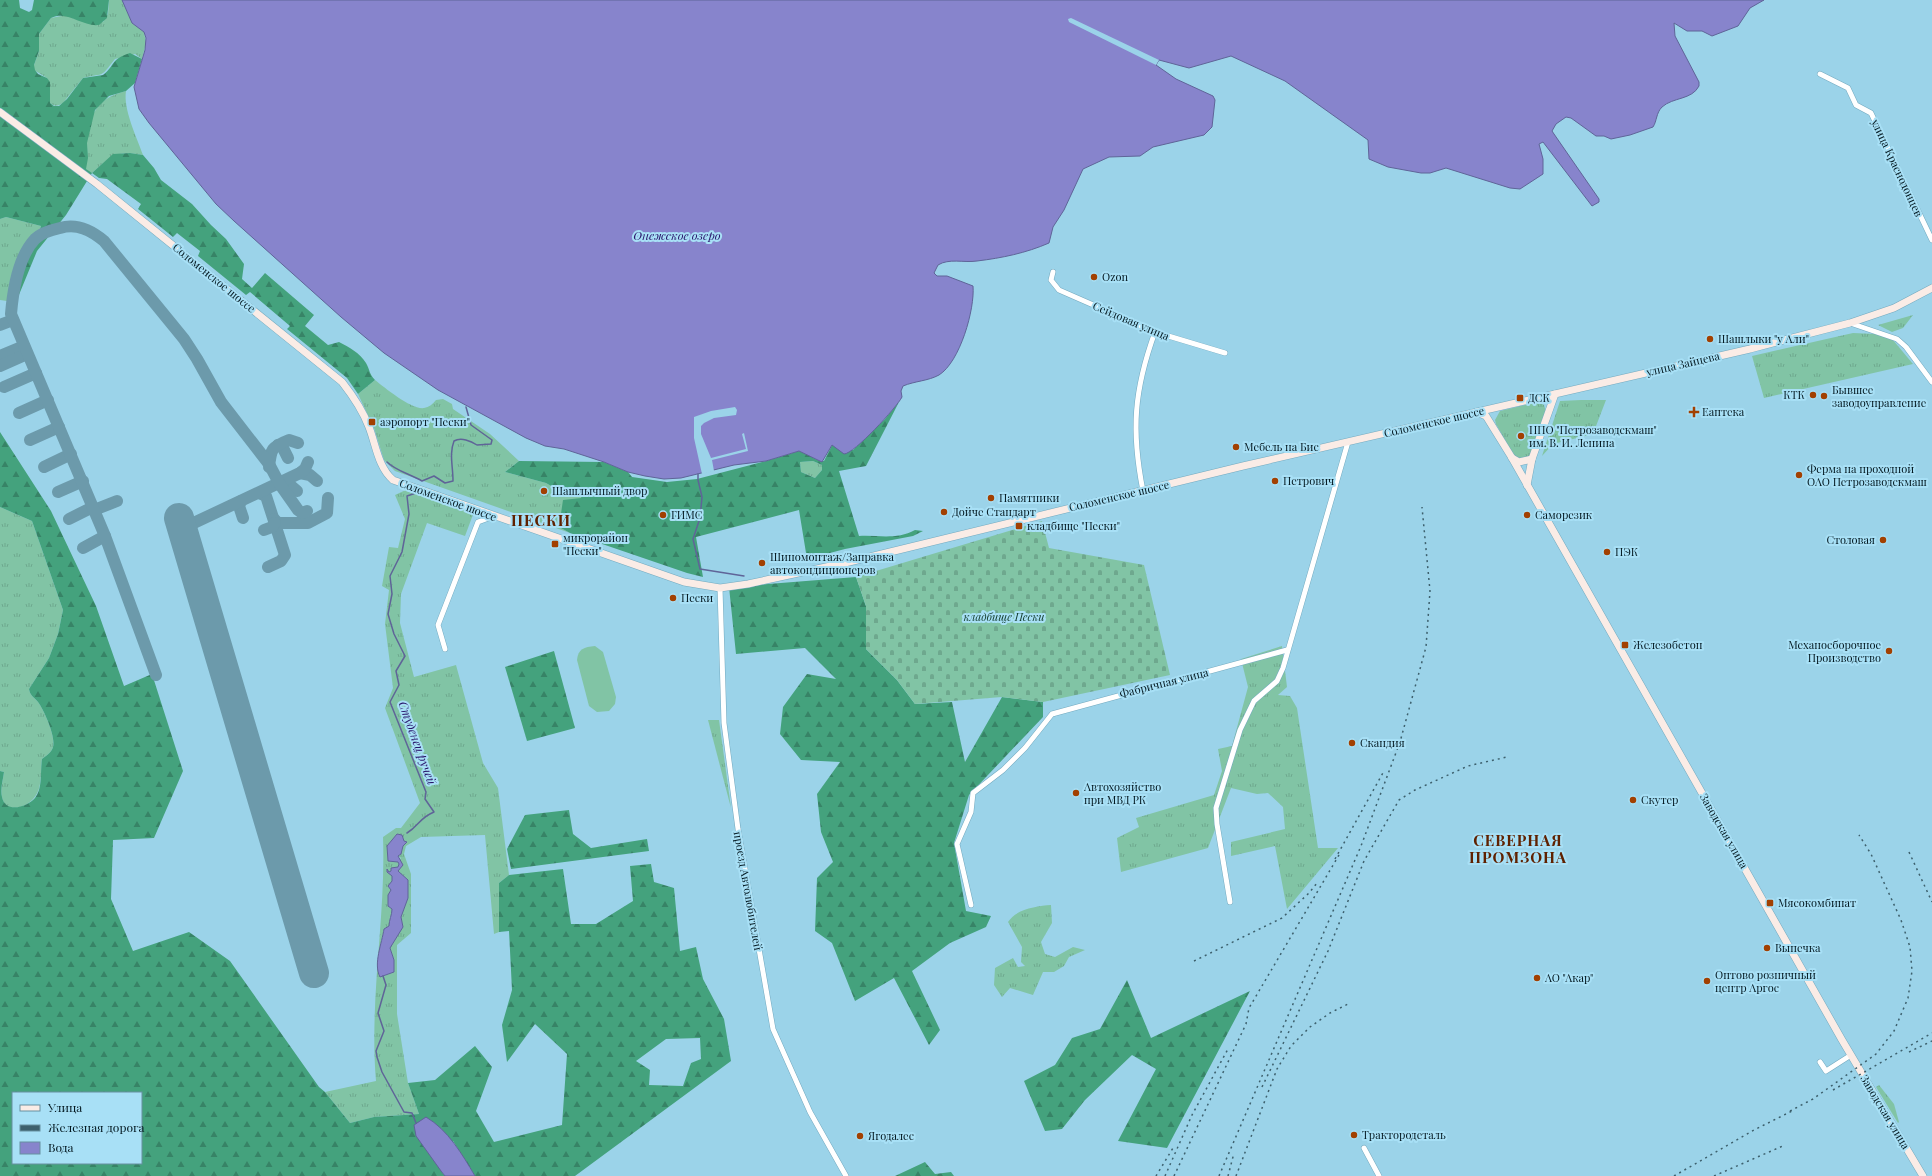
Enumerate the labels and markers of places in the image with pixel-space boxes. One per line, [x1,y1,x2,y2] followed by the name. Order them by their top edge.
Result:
[1102,269,1128,284] place label: Ozon
[1089,272,1099,282] marker: Ozon
[1718,331,1809,346] place label: Шашлыки "у Али"
[1705,334,1715,344] marker: Шашлыки "у Али"
[1832,382,1927,410] place label: Бывшее заводоуправление
[1783,387,1806,402] place label: КТК
[1528,390,1550,405] place label: ДСК
[1808,390,1818,400] marker: КТК
[1819,391,1829,401] marker: Бывшее заводоуправление
[1515,393,1525,403] marker: ДСК
[1702,404,1745,419] place label: Еаптека
[1689,407,1699,417] marker: Еаптека
[380,414,470,429] place label: аэропорт "Пески"
[367,417,377,427] marker: аэропорт "Пески"
[1529,422,1657,450] place label: НПО "Петрозаводскмаш" им. В. И. Ленина
[1516,431,1526,441] marker: НПО "Петрозаводскмаш" им. В. И. Ленина
[1244,439,1319,454] place label: Мебель на Бис
[1231,442,1241,452] marker: Мебель на Бис
[1807,461,1927,489] place label: Ферма на проходной ОАО Петрозаводскмаш
[1794,470,1804,480] marker: Ферма на проходной ОАО Петрозаводскмаш
[1283,473,1334,488] place label: Петрович
[1270,476,1280,486] marker: Петрович
[552,483,647,498] place label: Шашлычный двор
[539,486,549,496] marker: Шашлычный двор
[999,490,1059,505] place label: Памятники
[986,493,996,503] marker: Памятники
[952,504,1036,519] place label: Дойче Стандарт
[671,507,702,522] place label: ГИМС
[939,507,949,517] marker: Дойче Стандарт
[1535,507,1593,522] place label: Саморезик
[658,510,668,520] marker: ГИМС
[1522,510,1532,520] marker: Саморезик
[1027,518,1120,533] place label: кладбище "Пески"
[1014,521,1024,531] marker: кладбище "Пески"
[563,530,628,558] place label: микрорайон "Пески"
[1826,532,1875,547] place label: Столовая
[1878,535,1888,545] marker: Столовая
[550,539,560,549] marker: микрорайон "Пески"
[1615,544,1639,559] place label: ПЭК
[1602,547,1612,557] marker: ПЭК
[770,549,895,577] place label: Шиномонтаж/Заправка автокондиционеров
[757,558,767,568] marker: Шиномонтаж/Заправка автокондиционеров
[681,590,713,605] place label: Пески
[668,593,678,603] marker: Пески
[1633,637,1703,652] place label: Железобетон
[1788,637,1881,665] place label: Механосборочное Производство
[1620,640,1630,650] marker: Железобетон
[1884,646,1894,656] marker: Механосборочное Производство
[1360,735,1405,750] place label: Скандия
[1347,738,1357,748] marker: Скандия
[1083,779,1161,807] place label: Автохозяйство при МВД РК
[1071,788,1081,798] marker: Автохозяйство при МВД РК
[1641,792,1678,807] place label: Скутер
[1628,795,1638,805] marker: Скутер
[1778,895,1856,910] place label: Мясокомбинат
[1765,898,1775,908] marker: Мясокомбинат
[1775,940,1821,955] place label: Выпечка
[1762,943,1772,953] marker: Выпечка
[1715,967,1816,995] place label: Оптово розничный центр Аргос
[1544,970,1593,985] place label: АО "Акар"
[1532,973,1542,983] marker: АО "Акар"
[1702,976,1712,986] marker: Оптово розничный центр Аргос
[1362,1127,1446,1142] place label: Трактородеталь
[867,1128,914,1143] place label: Ягодалес
[1349,1130,1359,1140] marker: Трактородеталь
[855,1131,865,1141] marker: Ягодалес

